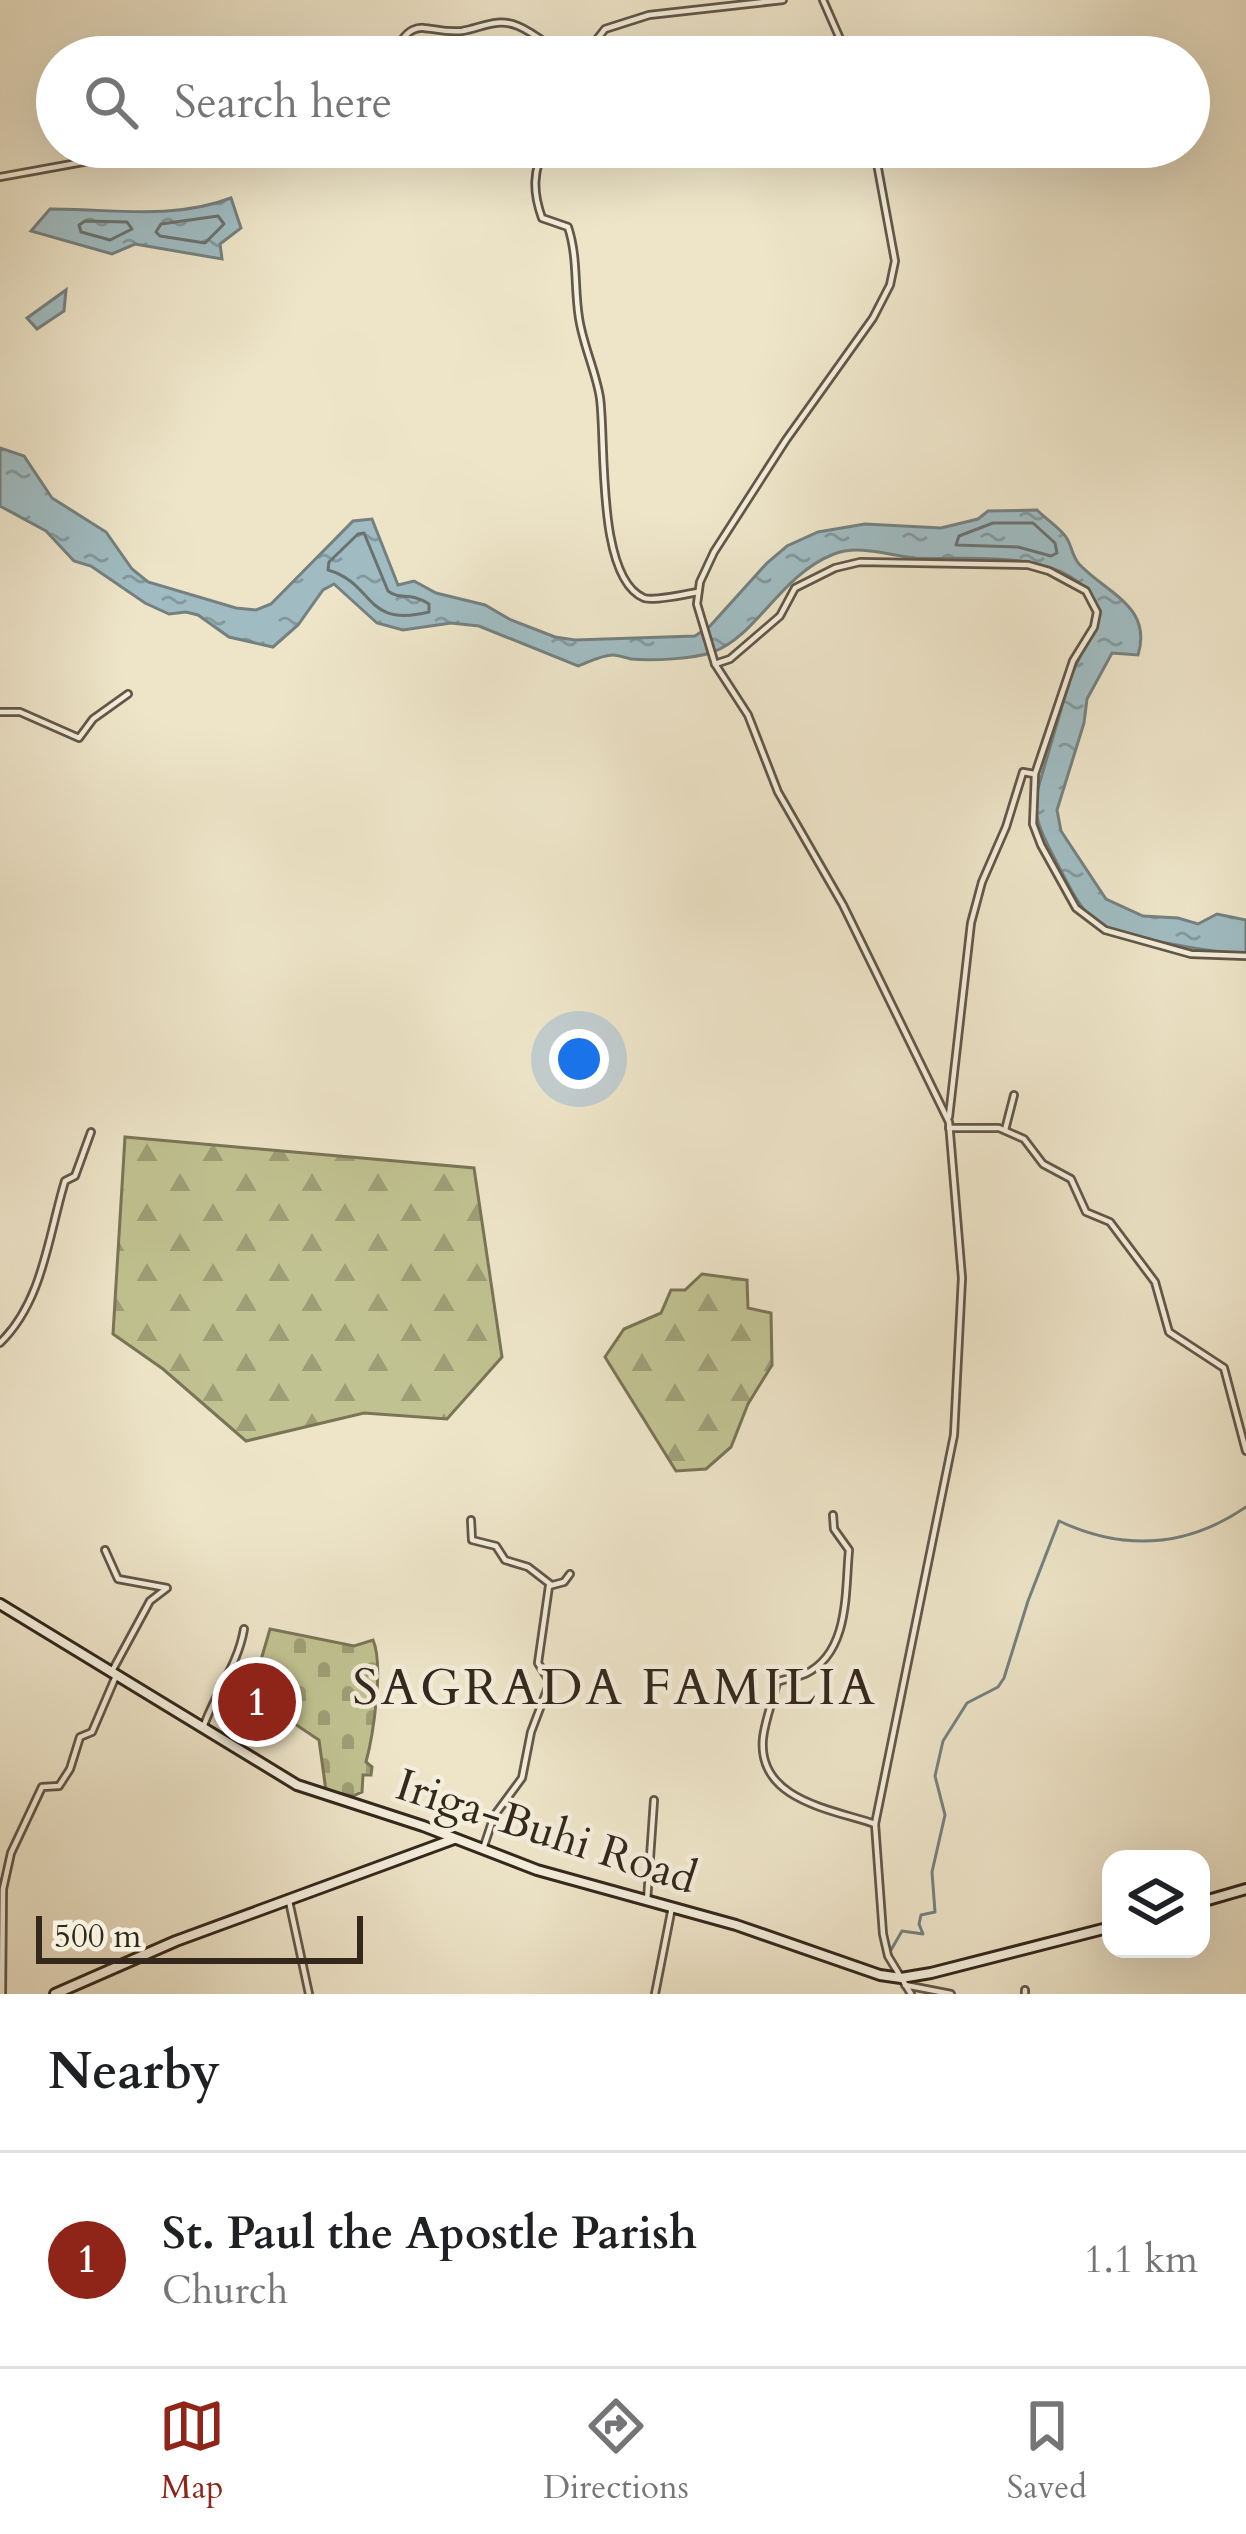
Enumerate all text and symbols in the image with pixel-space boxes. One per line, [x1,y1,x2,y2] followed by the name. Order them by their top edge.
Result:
[36,36,1210,168] search box
[78,69,144,135] icon: search
[174,72,392,133] text: Search here
[549,1029,609,1089] your location
[352,1653,878,1723] district label: SAGRADA FAMILIA
[218,1657,296,1747] pin: 1
[388,1754,705,1909] street label: Iriga-Buhi Road
[1102,1850,1210,1958] map controls
[1102,1850,1210,1958] button: layers
[36,1910,363,1963] scale bar
[54,1914,141,1959] text: 500 m
[48,2037,220,2107] text: Nearby
[162,2203,697,2264] text: St. Paul the Apostle Parish
[77,2233,97,2286] text: 1
[1084,2233,1198,2286] text: 1.1 km
[162,2264,288,2317] text: Church
[159,2393,225,2510] tab: Map
[543,2393,689,2510] tab: Directions
[1007,2393,1087,2510] tab: Saved

